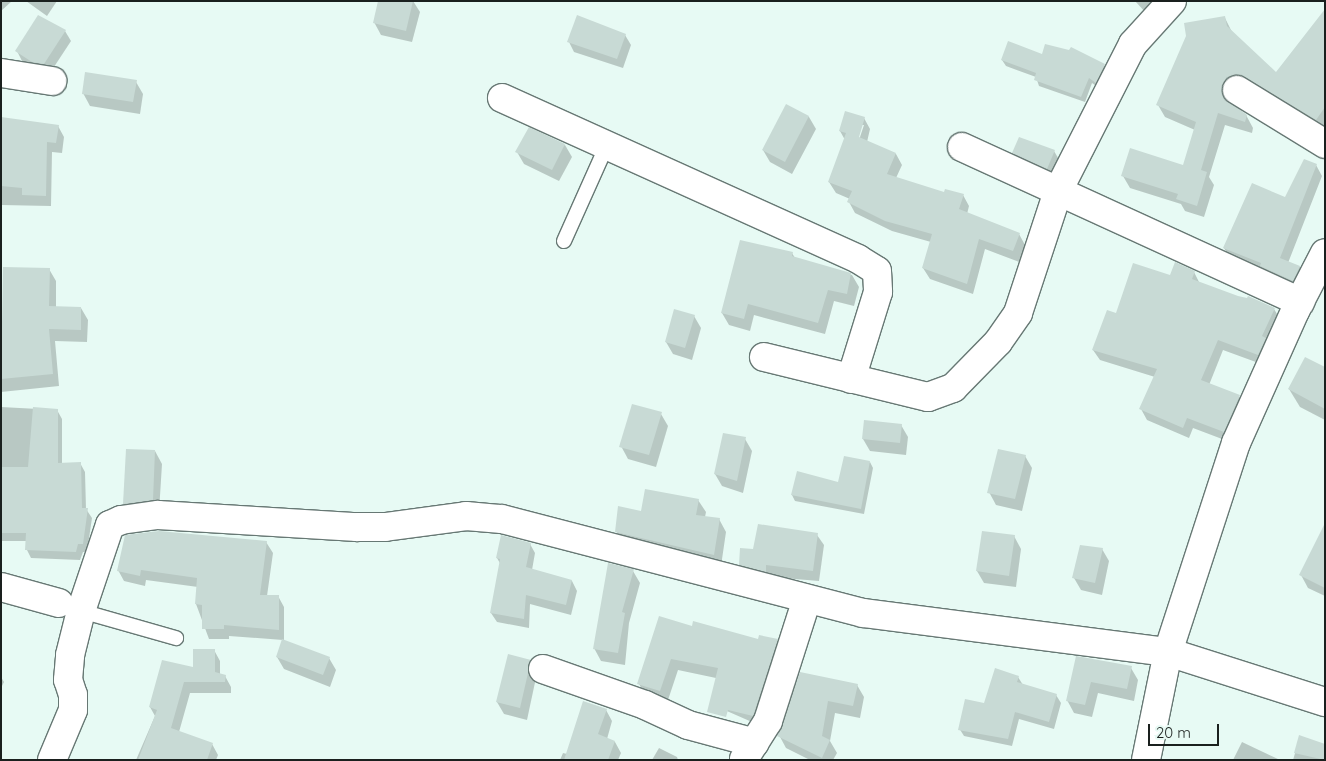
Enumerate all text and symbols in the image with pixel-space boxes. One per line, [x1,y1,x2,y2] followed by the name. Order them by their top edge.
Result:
[1151,714,1222,746] scale bar
[1156,723,1191,742] text: 20 m

